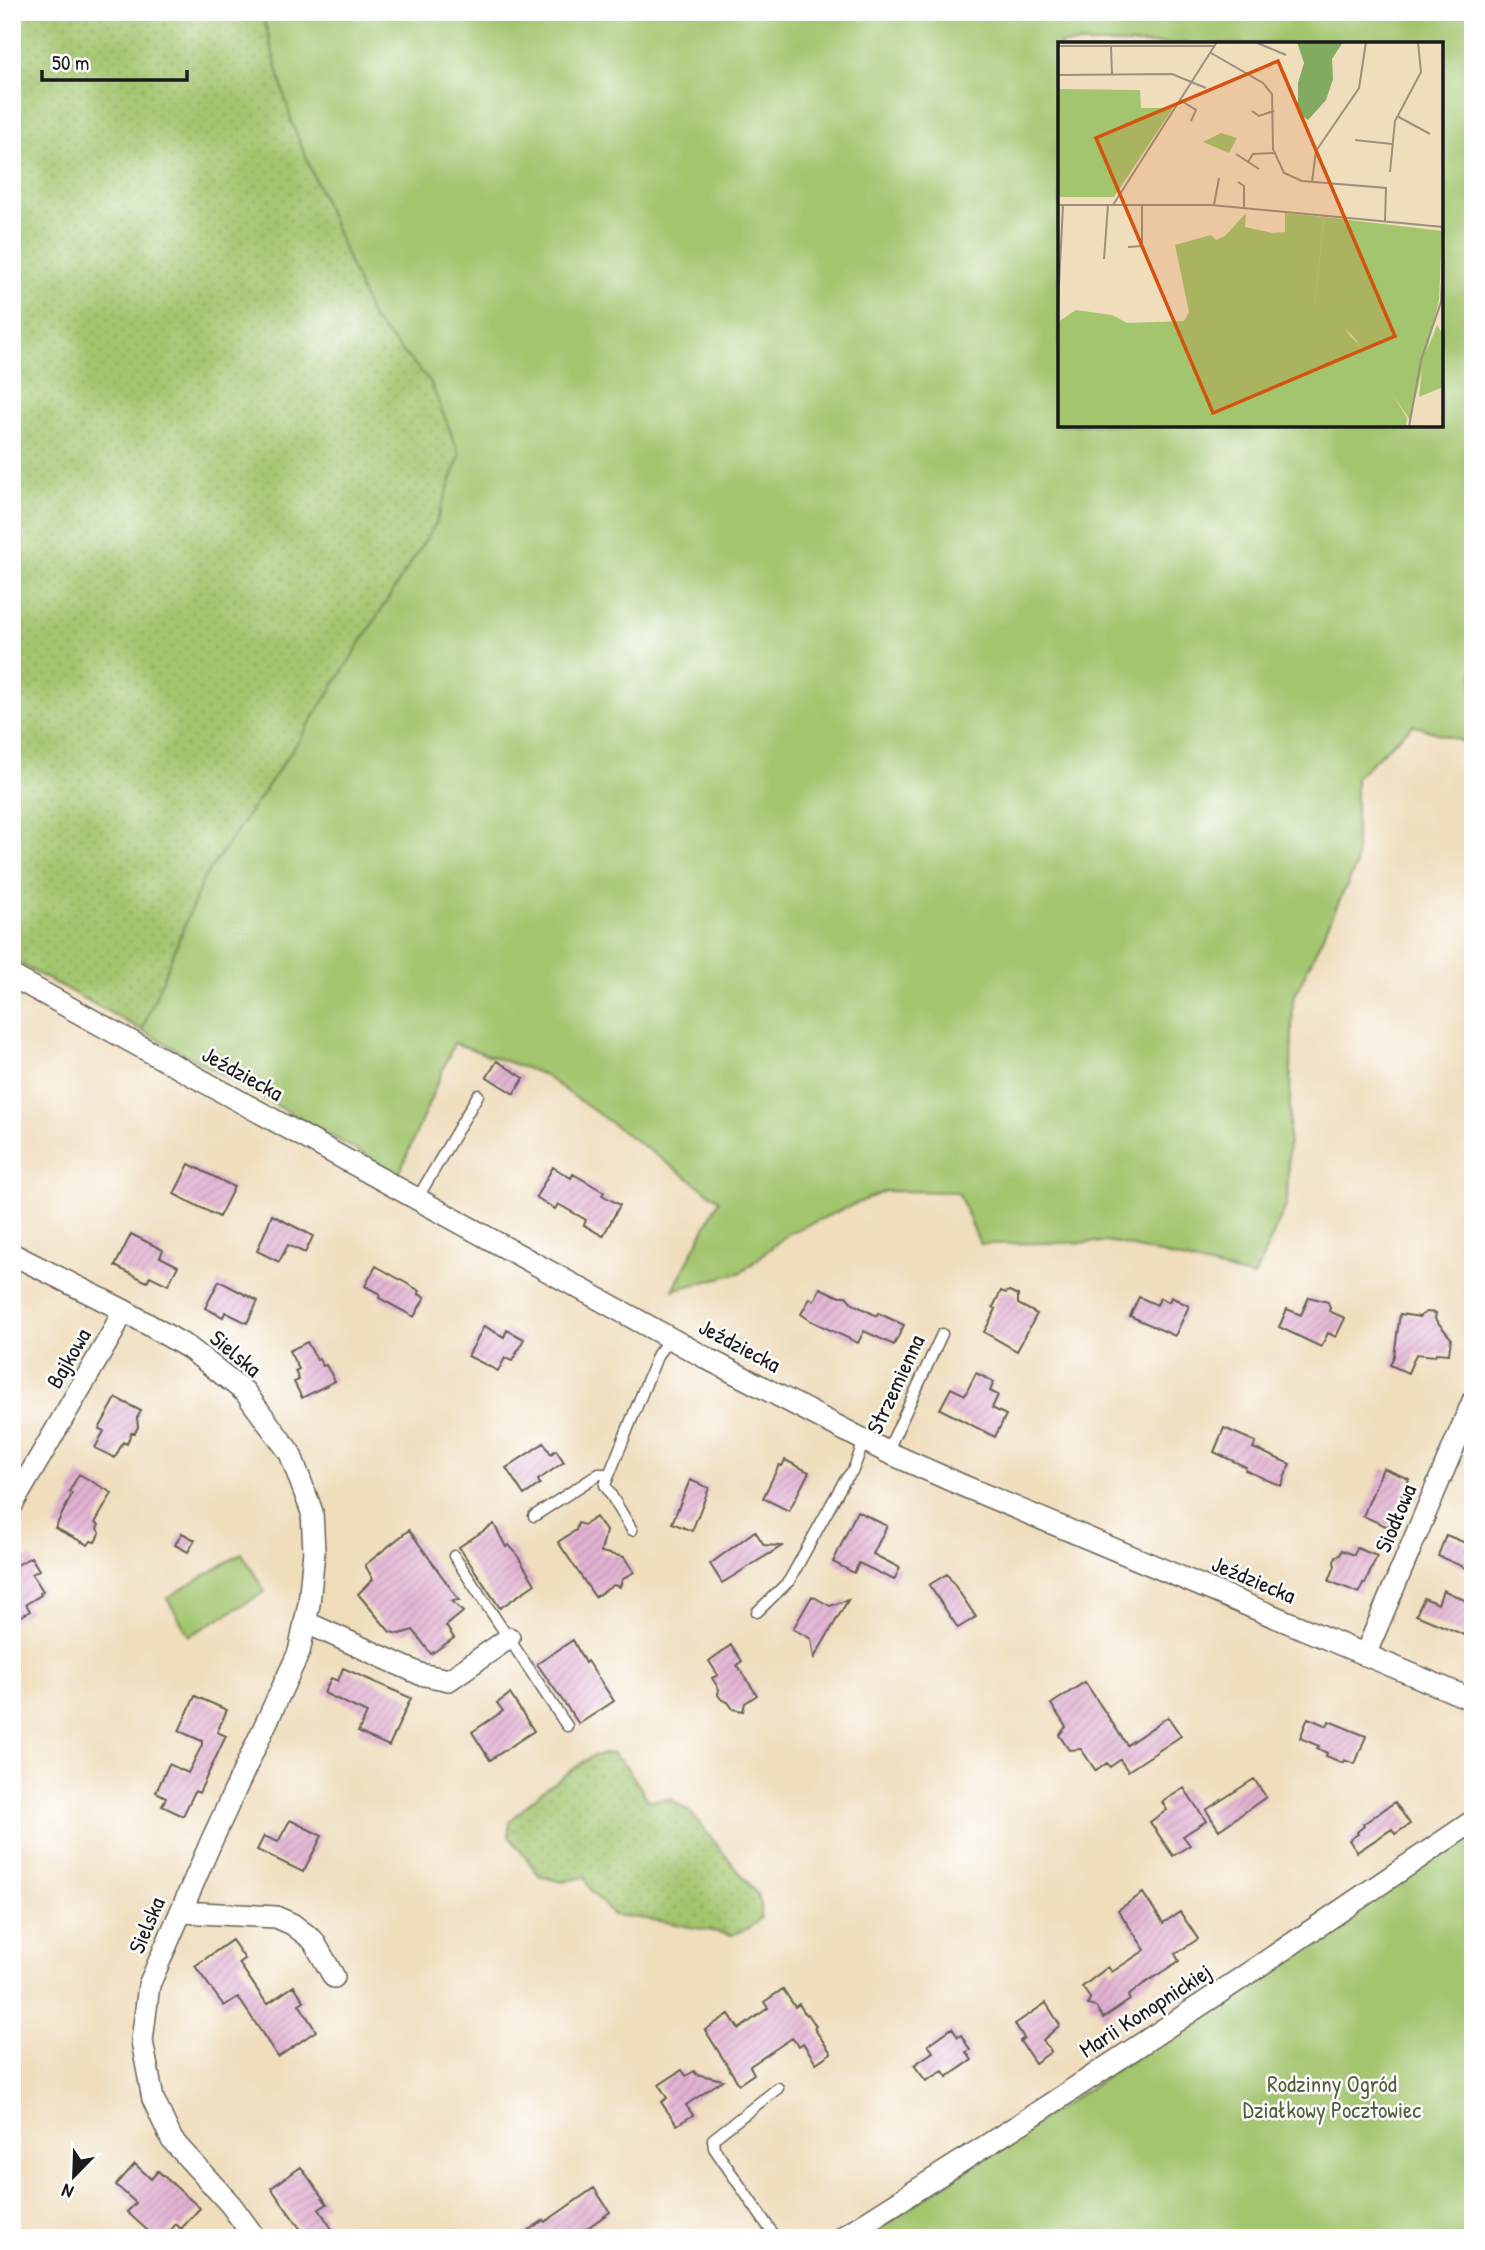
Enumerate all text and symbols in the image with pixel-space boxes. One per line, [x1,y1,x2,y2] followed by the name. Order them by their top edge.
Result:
[42,38,187,82] scale bar
[1058,42,1443,427] inset map
[52,48,89,77] text: 50 m
[197,1038,289,1108] street label: Jeździecka
[694,1311,786,1379] street label: Jeździecka
[38,1322,98,1394] street label: Bajkowa
[204,1322,268,1384] street label: Sielska
[859,1329,931,1439] street label: Strzemienna
[1367,1479,1423,1557] street label: Siodłowa
[1207,1548,1301,1610] street label: Jeździecka
[120,1892,172,1958] street label: Sielska
[1073,1956,1217,2064] street label: Marii Konopnickiej
[1243,2068,1421,2125] park label: Rodzinny Ogród Działkowy Pocztowiec
[38,2142,108,2212] north arrow
[58,2178,77,2206] text: N

